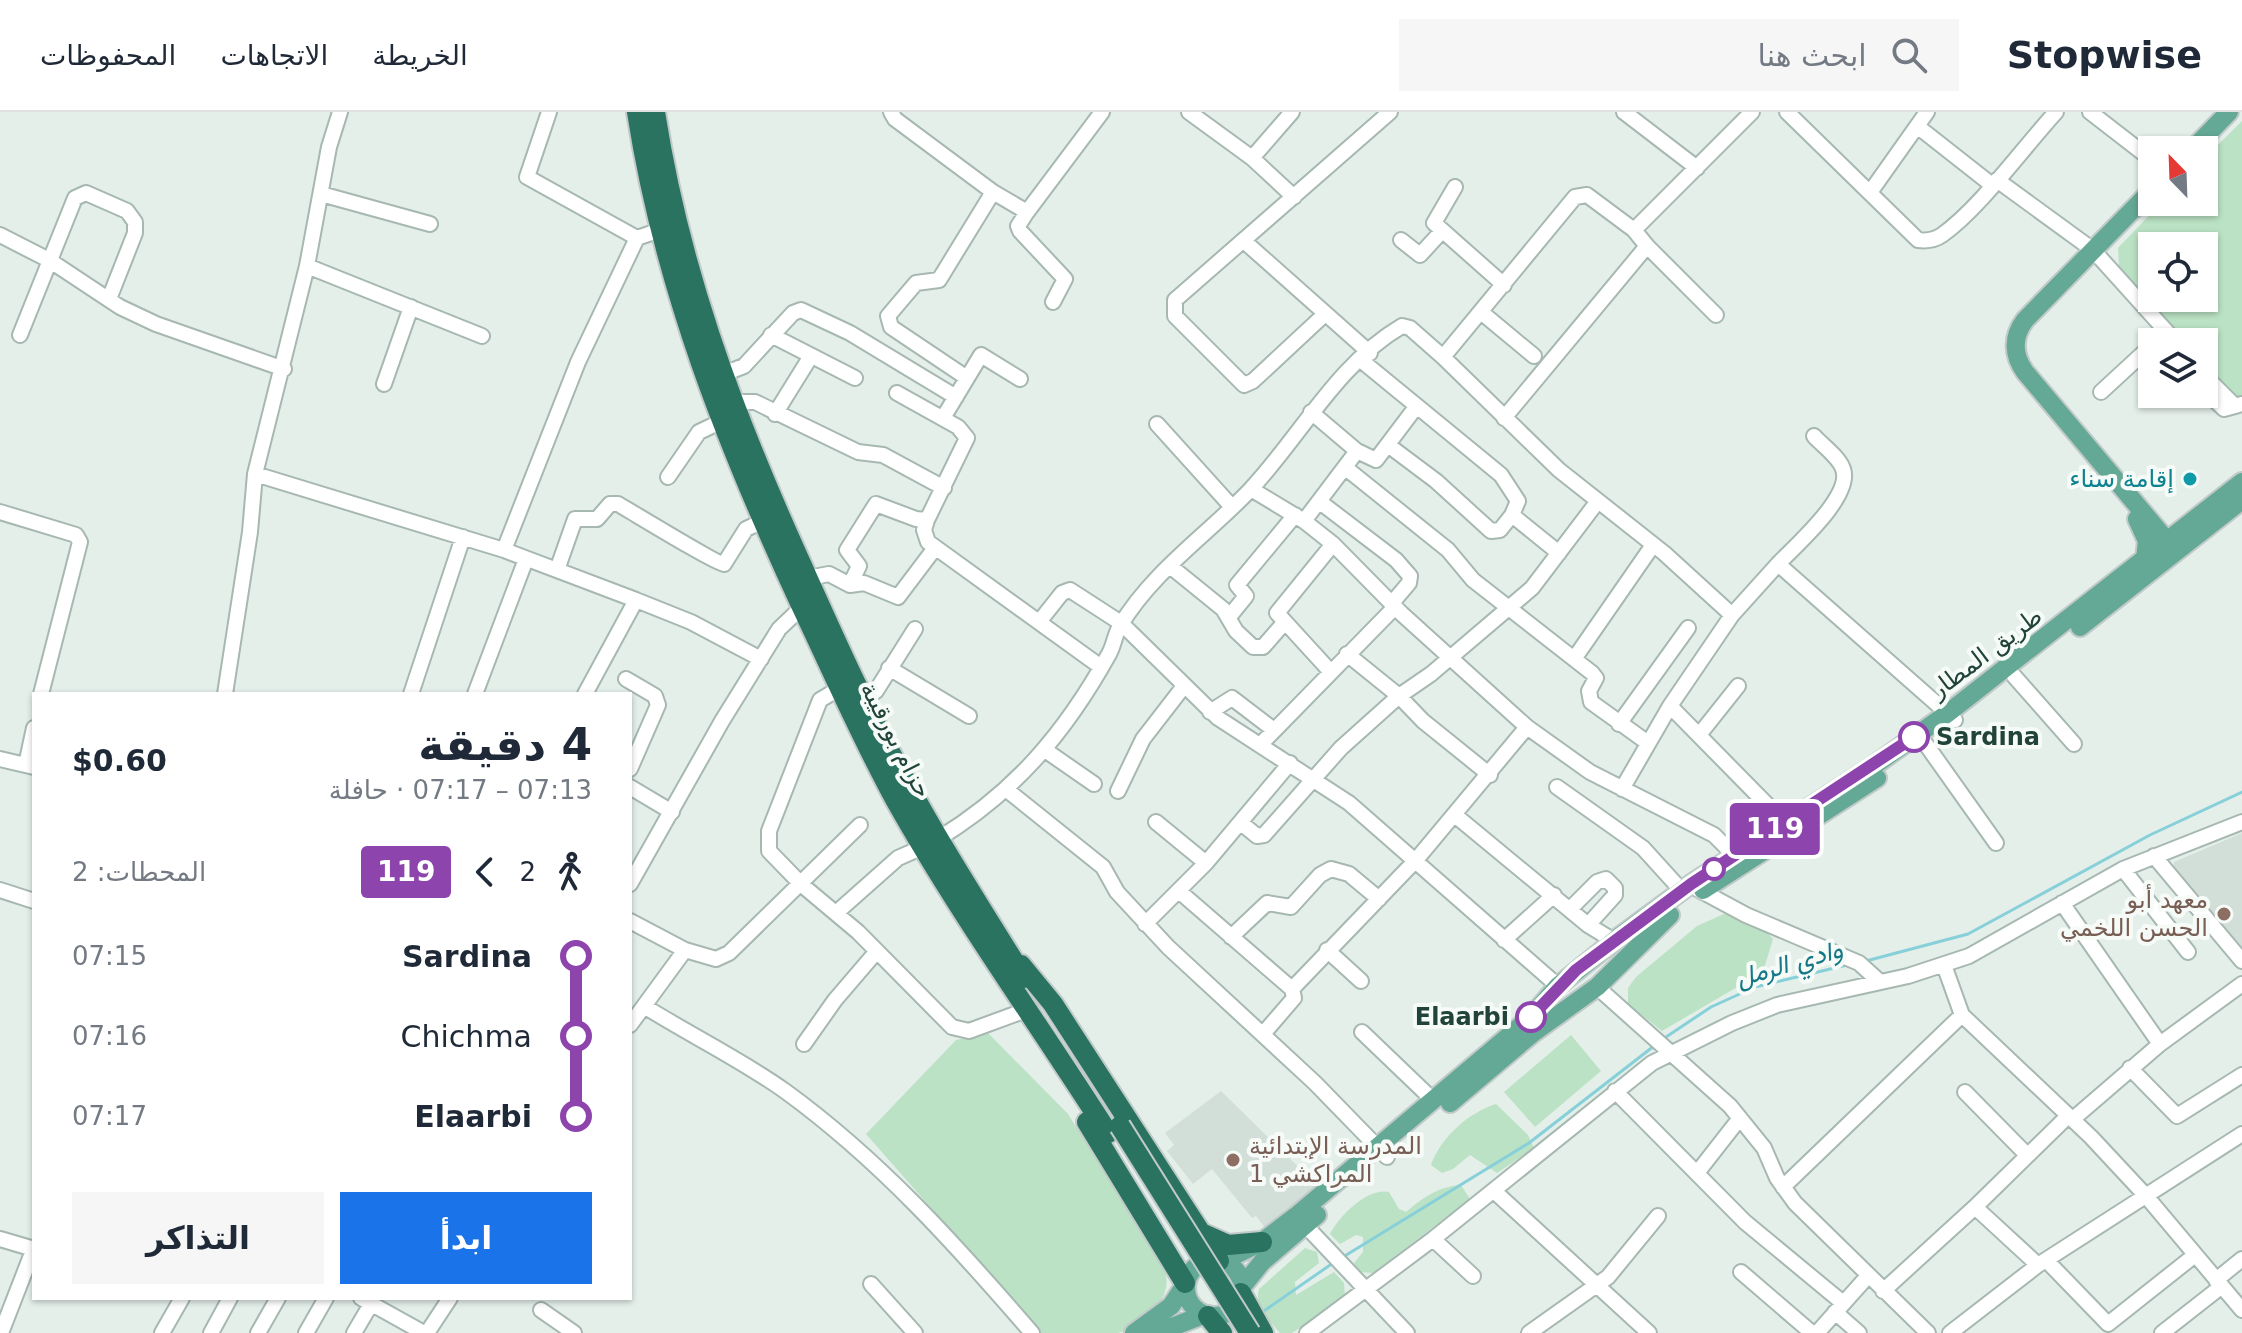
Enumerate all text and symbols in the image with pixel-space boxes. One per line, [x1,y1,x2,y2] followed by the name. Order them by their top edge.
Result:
[1399,19,1959,91] search box
[1887,33,1931,77] icon: search
[2007,33,2202,77] text: Stopwise
[1758,38,1867,73] text: ابحث هنا
[40,39,176,72] text: المحفوظات
[220,39,328,72] text: الاتجاهات
[372,39,468,72] text: الخريطة
[2138,136,2218,216] north arrow
[2138,136,2218,408] map controls
[2138,232,2218,312] button: locate
[2138,328,2218,408] button: layers
[2069,465,2174,494] place label: إقامة سناء
[2181,470,2199,488] marker: إقامة سناء
[1924,602,2048,705] street label: طريق المطار
[855,677,937,803] street label: حزام بورقيبة
[418,719,592,770] text: 4 دقيقة
[1899,722,1929,752] marker: Sardina
[1936,723,2040,751] place label: Sardina
[72,743,167,778] text: $0.60
[329,775,592,805] text: 07:13 – 07:17 · حافلة
[1729,803,1821,855] line badge: 119
[1746,812,1804,845] text: 119
[463,850,507,894] icon: back
[548,850,592,894] icon: walk
[377,855,435,888] text: 119
[72,857,206,887] text: المحطات: 2
[519,857,536,887] text: 2
[1703,858,1725,880] unlabelled marker
[2060,884,2208,942] place label: معهد أبو الحسن اللخمي
[2215,905,2233,923] marker: معهد أبو الحسن اللخمي
[1732,933,1848,998] water label: وادي الرمل
[402,939,532,974] text: Sardina
[72,941,147,971] text: 07:15
[1516,1002,1546,1032] marker: Elaarbi
[1415,1003,1509,1031] place label: Elaarbi
[401,1019,532,1054] text: Chichma
[72,1021,147,1051] text: 07:16
[414,1099,532,1134] text: Elaarbi
[72,1101,147,1131] text: 07:17
[1249,1132,1422,1188] place label: المدرسة الإبتدائية المراكشي 1
[1224,1151,1242,1169] marker: المدرسة الإبتدائية المراكشي 1
[72,1192,324,1284] button: التذاكر
[340,1192,592,1284] button: ابدأ

